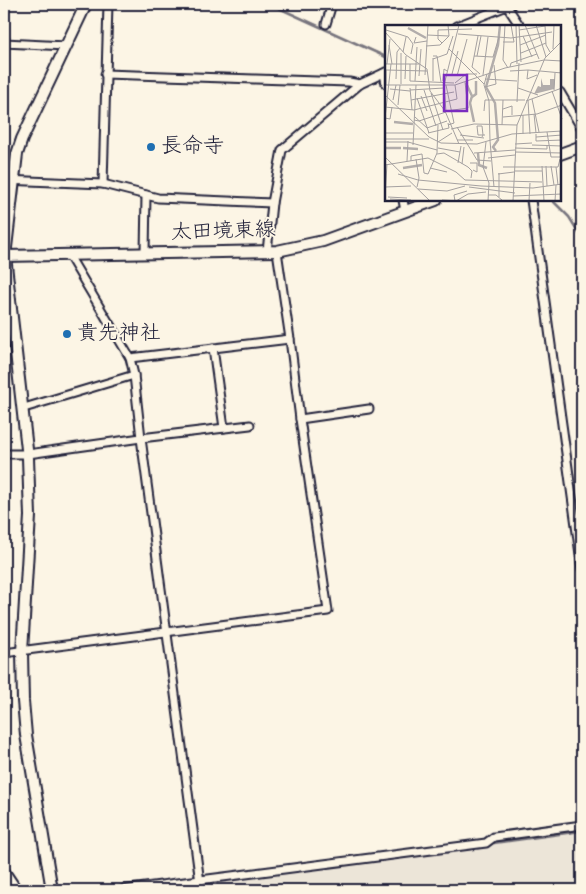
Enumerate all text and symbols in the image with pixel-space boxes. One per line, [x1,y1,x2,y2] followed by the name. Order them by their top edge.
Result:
[385,25,561,201] inset map
[161,132,224,162] place label: 長命寺
[145,141,157,153] marker: 長命寺
[170,215,276,249] street label: 太田境東線
[77,319,161,349] place label: 貴先神社
[61,328,73,340] marker: 貴先神社

